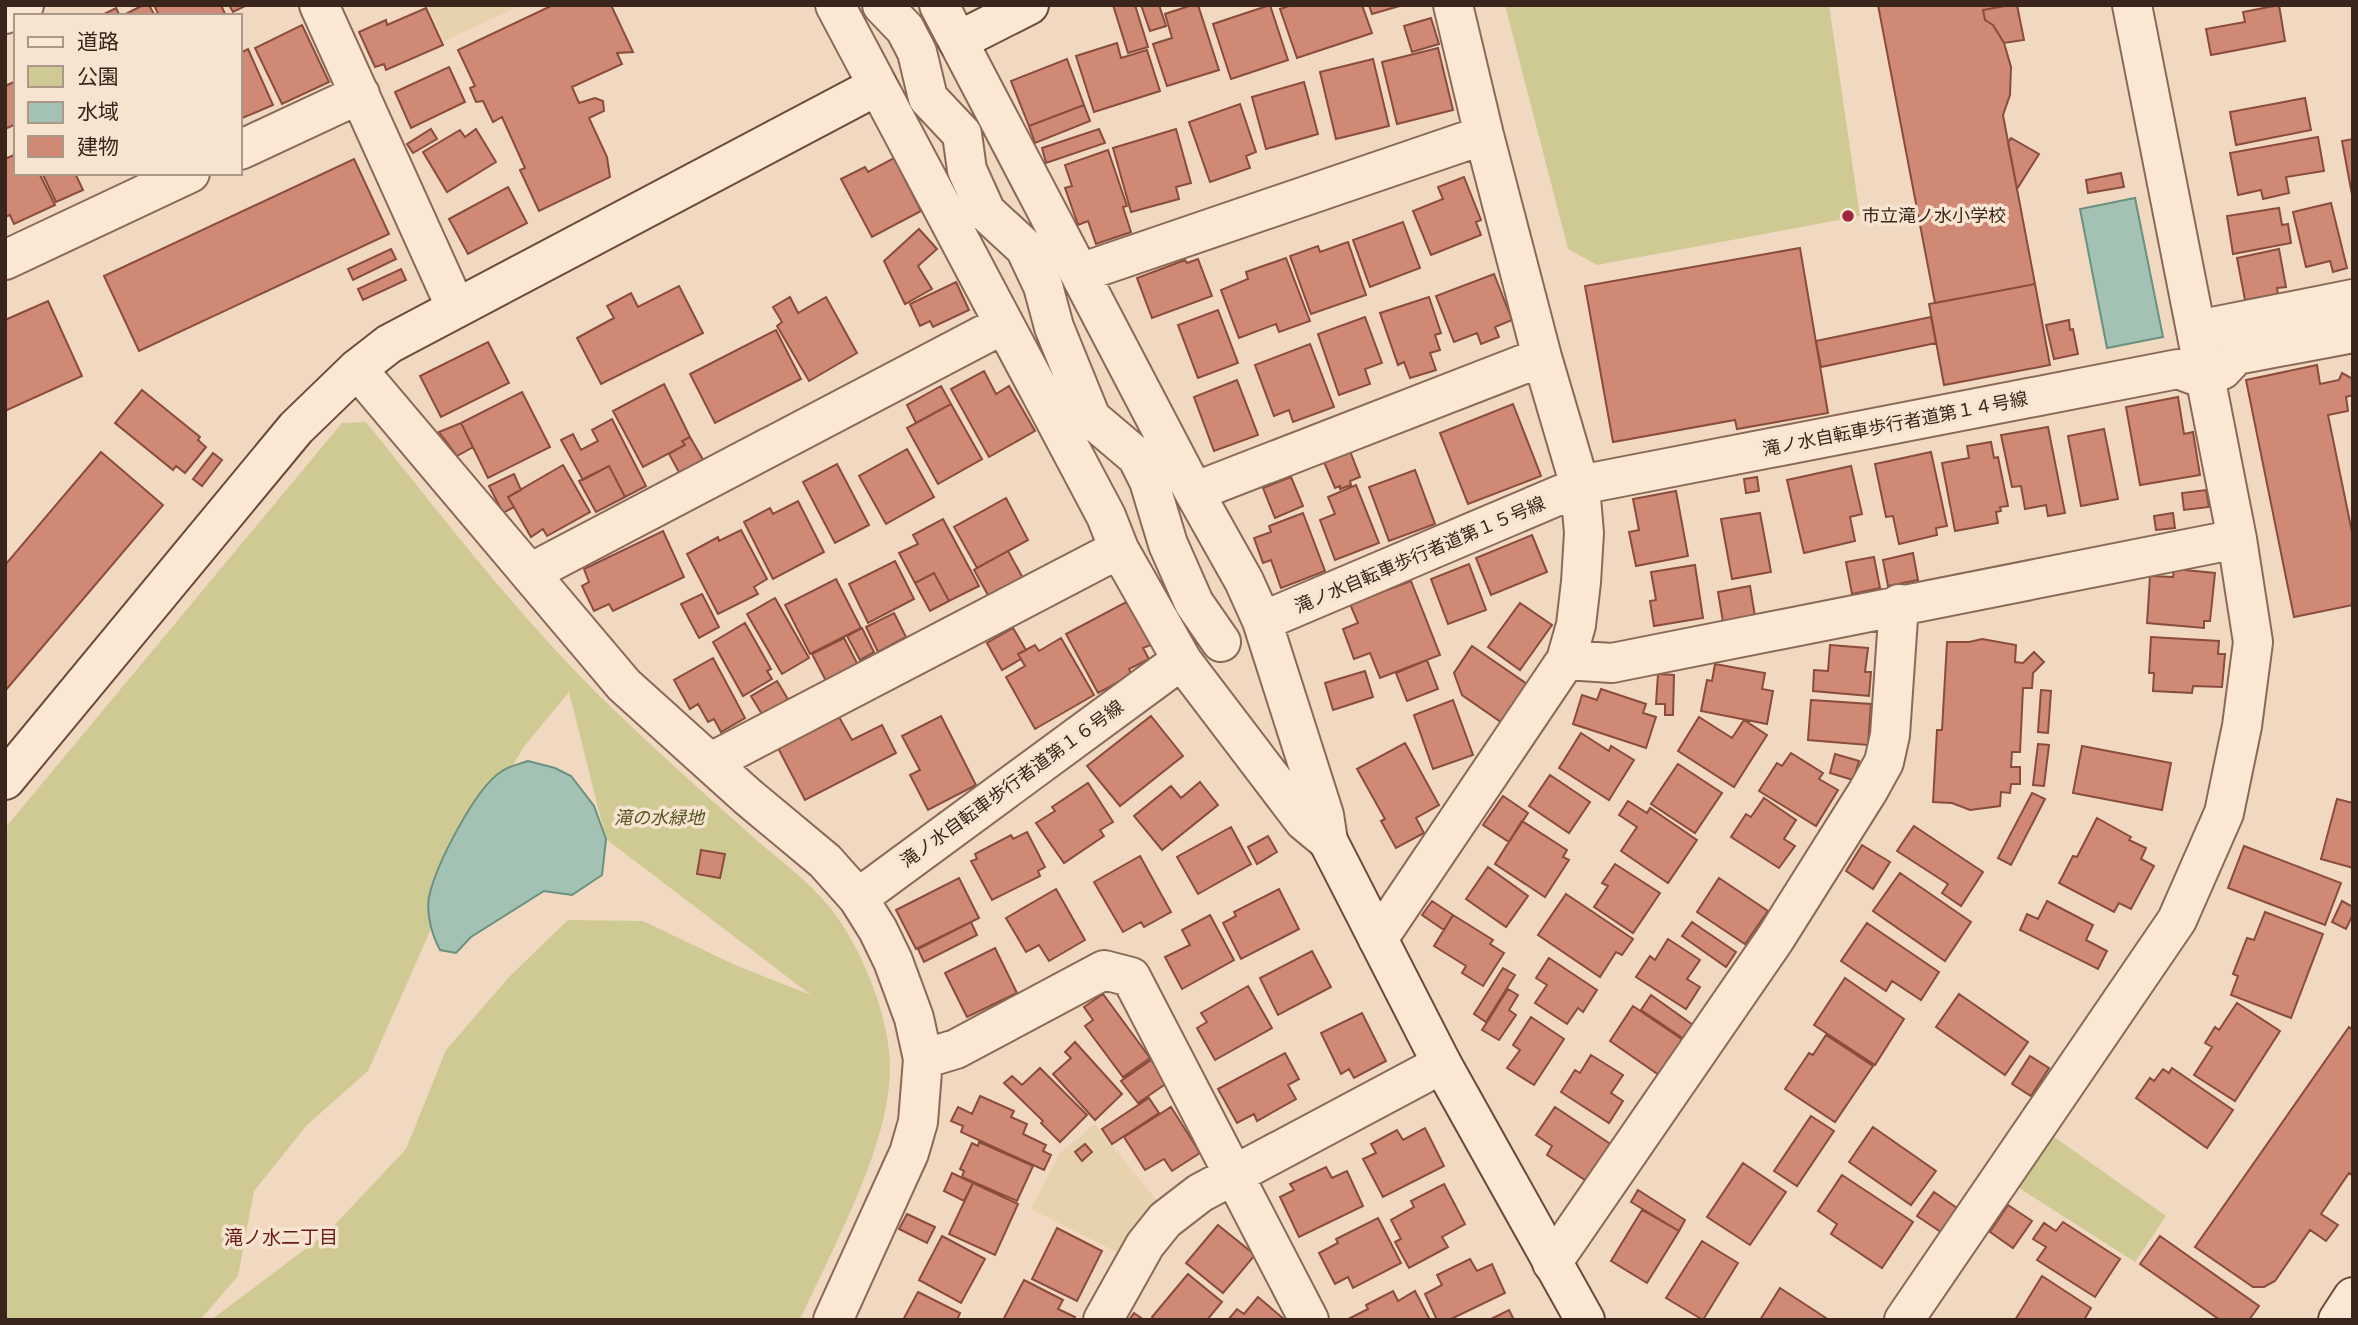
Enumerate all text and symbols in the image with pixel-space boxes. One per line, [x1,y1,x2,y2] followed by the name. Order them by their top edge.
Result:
[14,14,242,175] legend
[77,29,119,55] text: 道路
[77,64,119,90] text: 公園
[77,99,119,125] text: 水域
[77,134,119,160] text: 建物
[1862,205,2006,227] place label: 市立滝ノ水小学校
[1840,208,1856,224] marker: 市立滝ノ水小学校
[1760,387,2030,461] street label: 滝ノ水自転車歩行者道第１４号線
[1291,492,1549,618] street label: 滝ノ水自転車歩行者道第１５号線
[896,696,1128,872] street label: 滝ノ水自転車歩行者道第１６号線
[614,807,706,829] park label: 滝の水緑地
[224,1226,338,1249] district label: 滝ノ水二丁目

